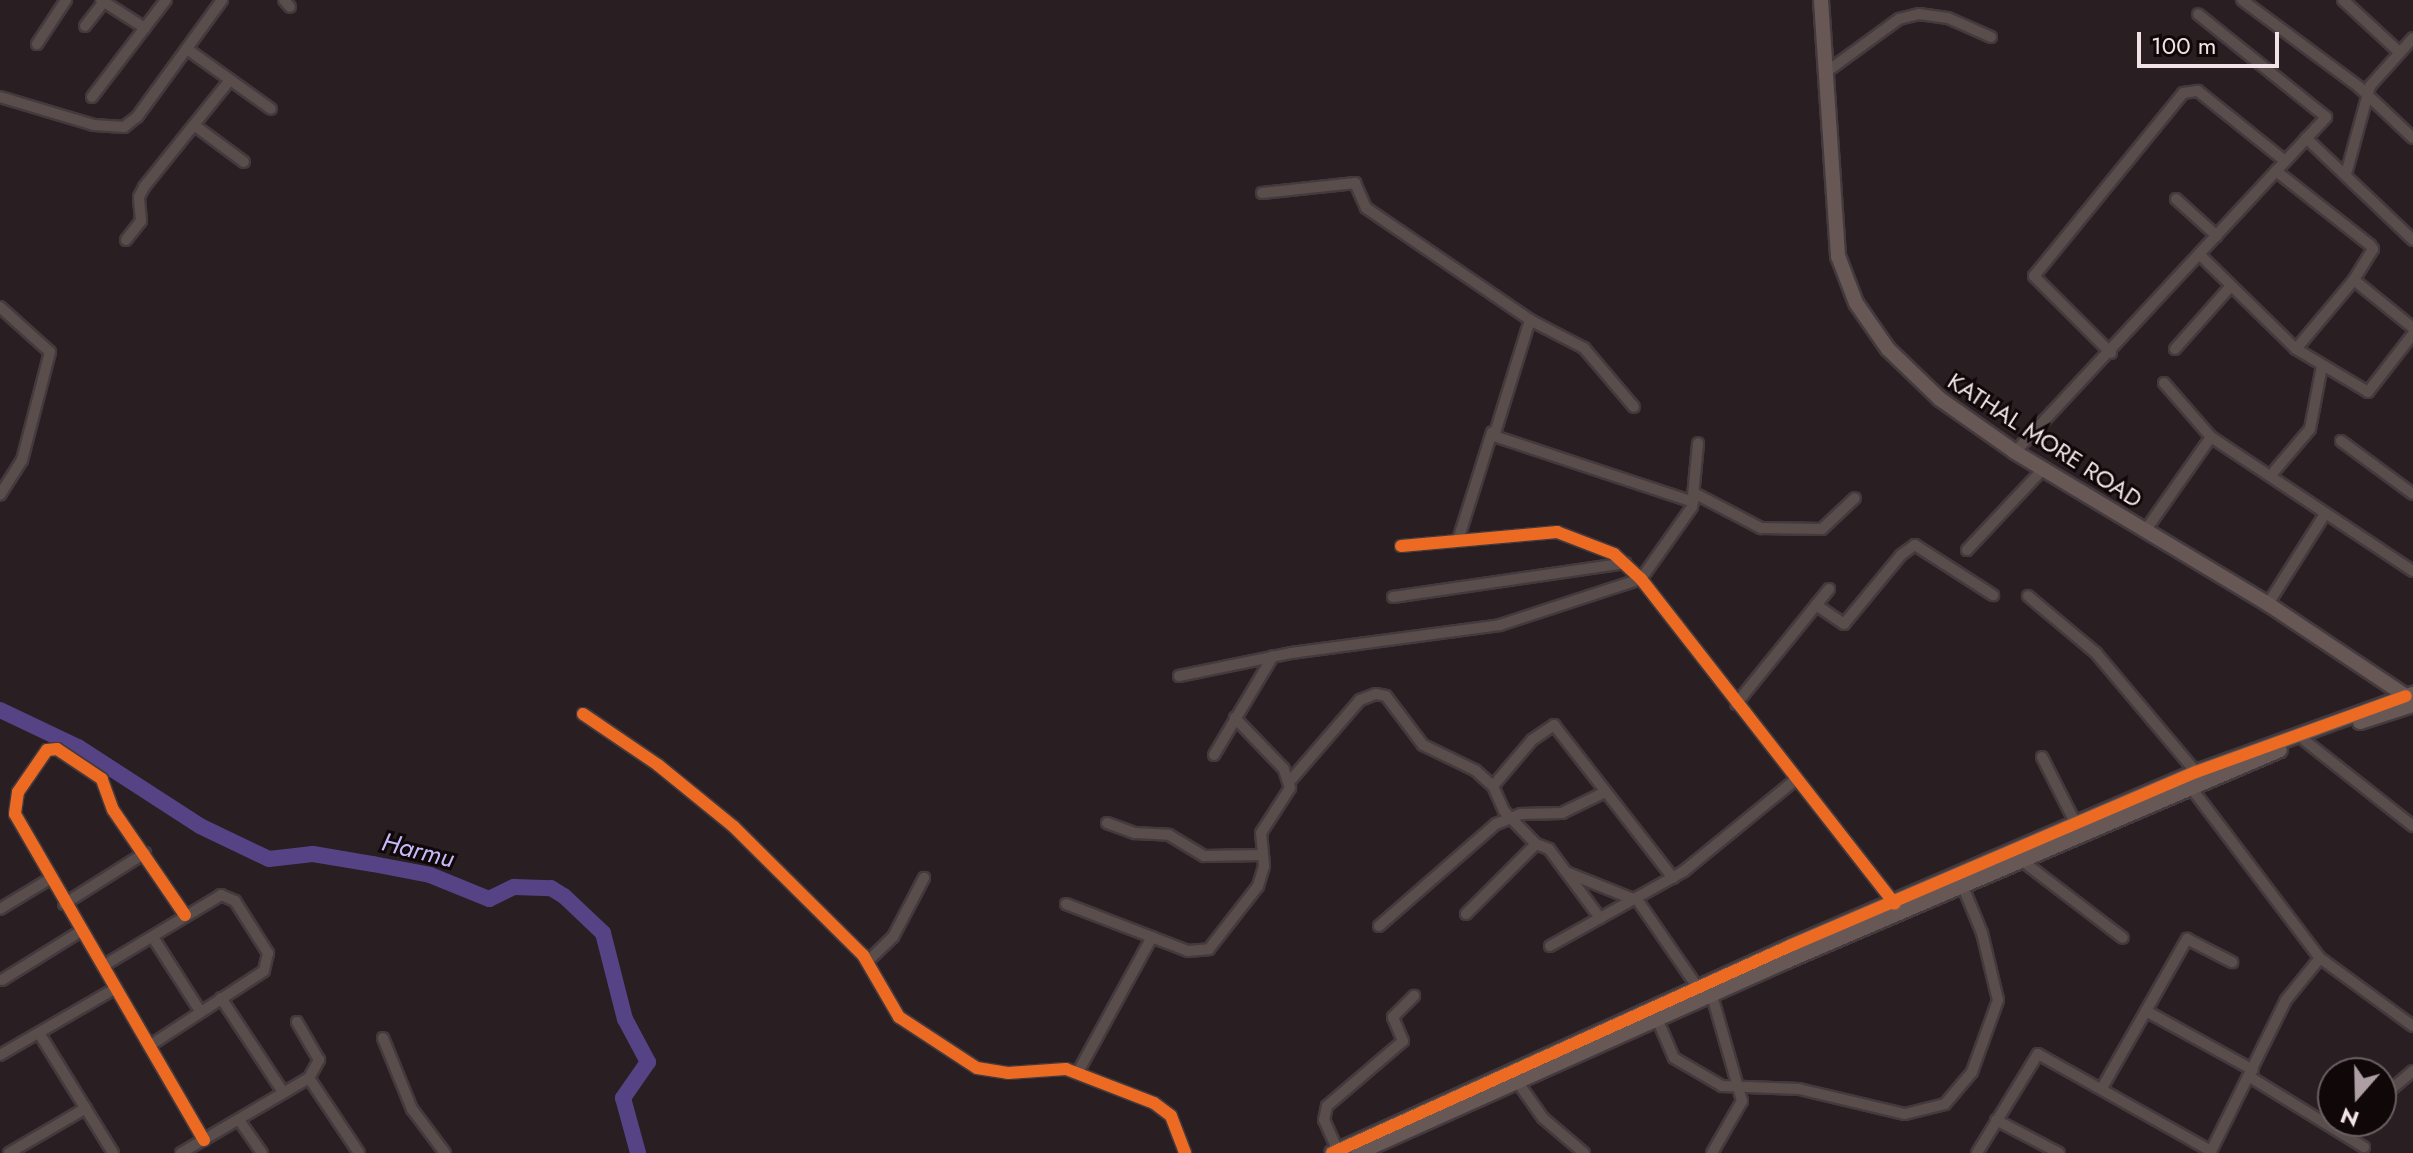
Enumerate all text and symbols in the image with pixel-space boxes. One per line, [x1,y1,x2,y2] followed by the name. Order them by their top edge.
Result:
[2141,16,2283,66] scale bar
[2151,28,2217,63] text: 100 m
[1942,366,2148,514] street label: KATHAL MORE ROAD
[378,827,458,875] water label: Harmu
[2317,1057,2397,1137] north arrow
[2336,1100,2363,1136] text: N

